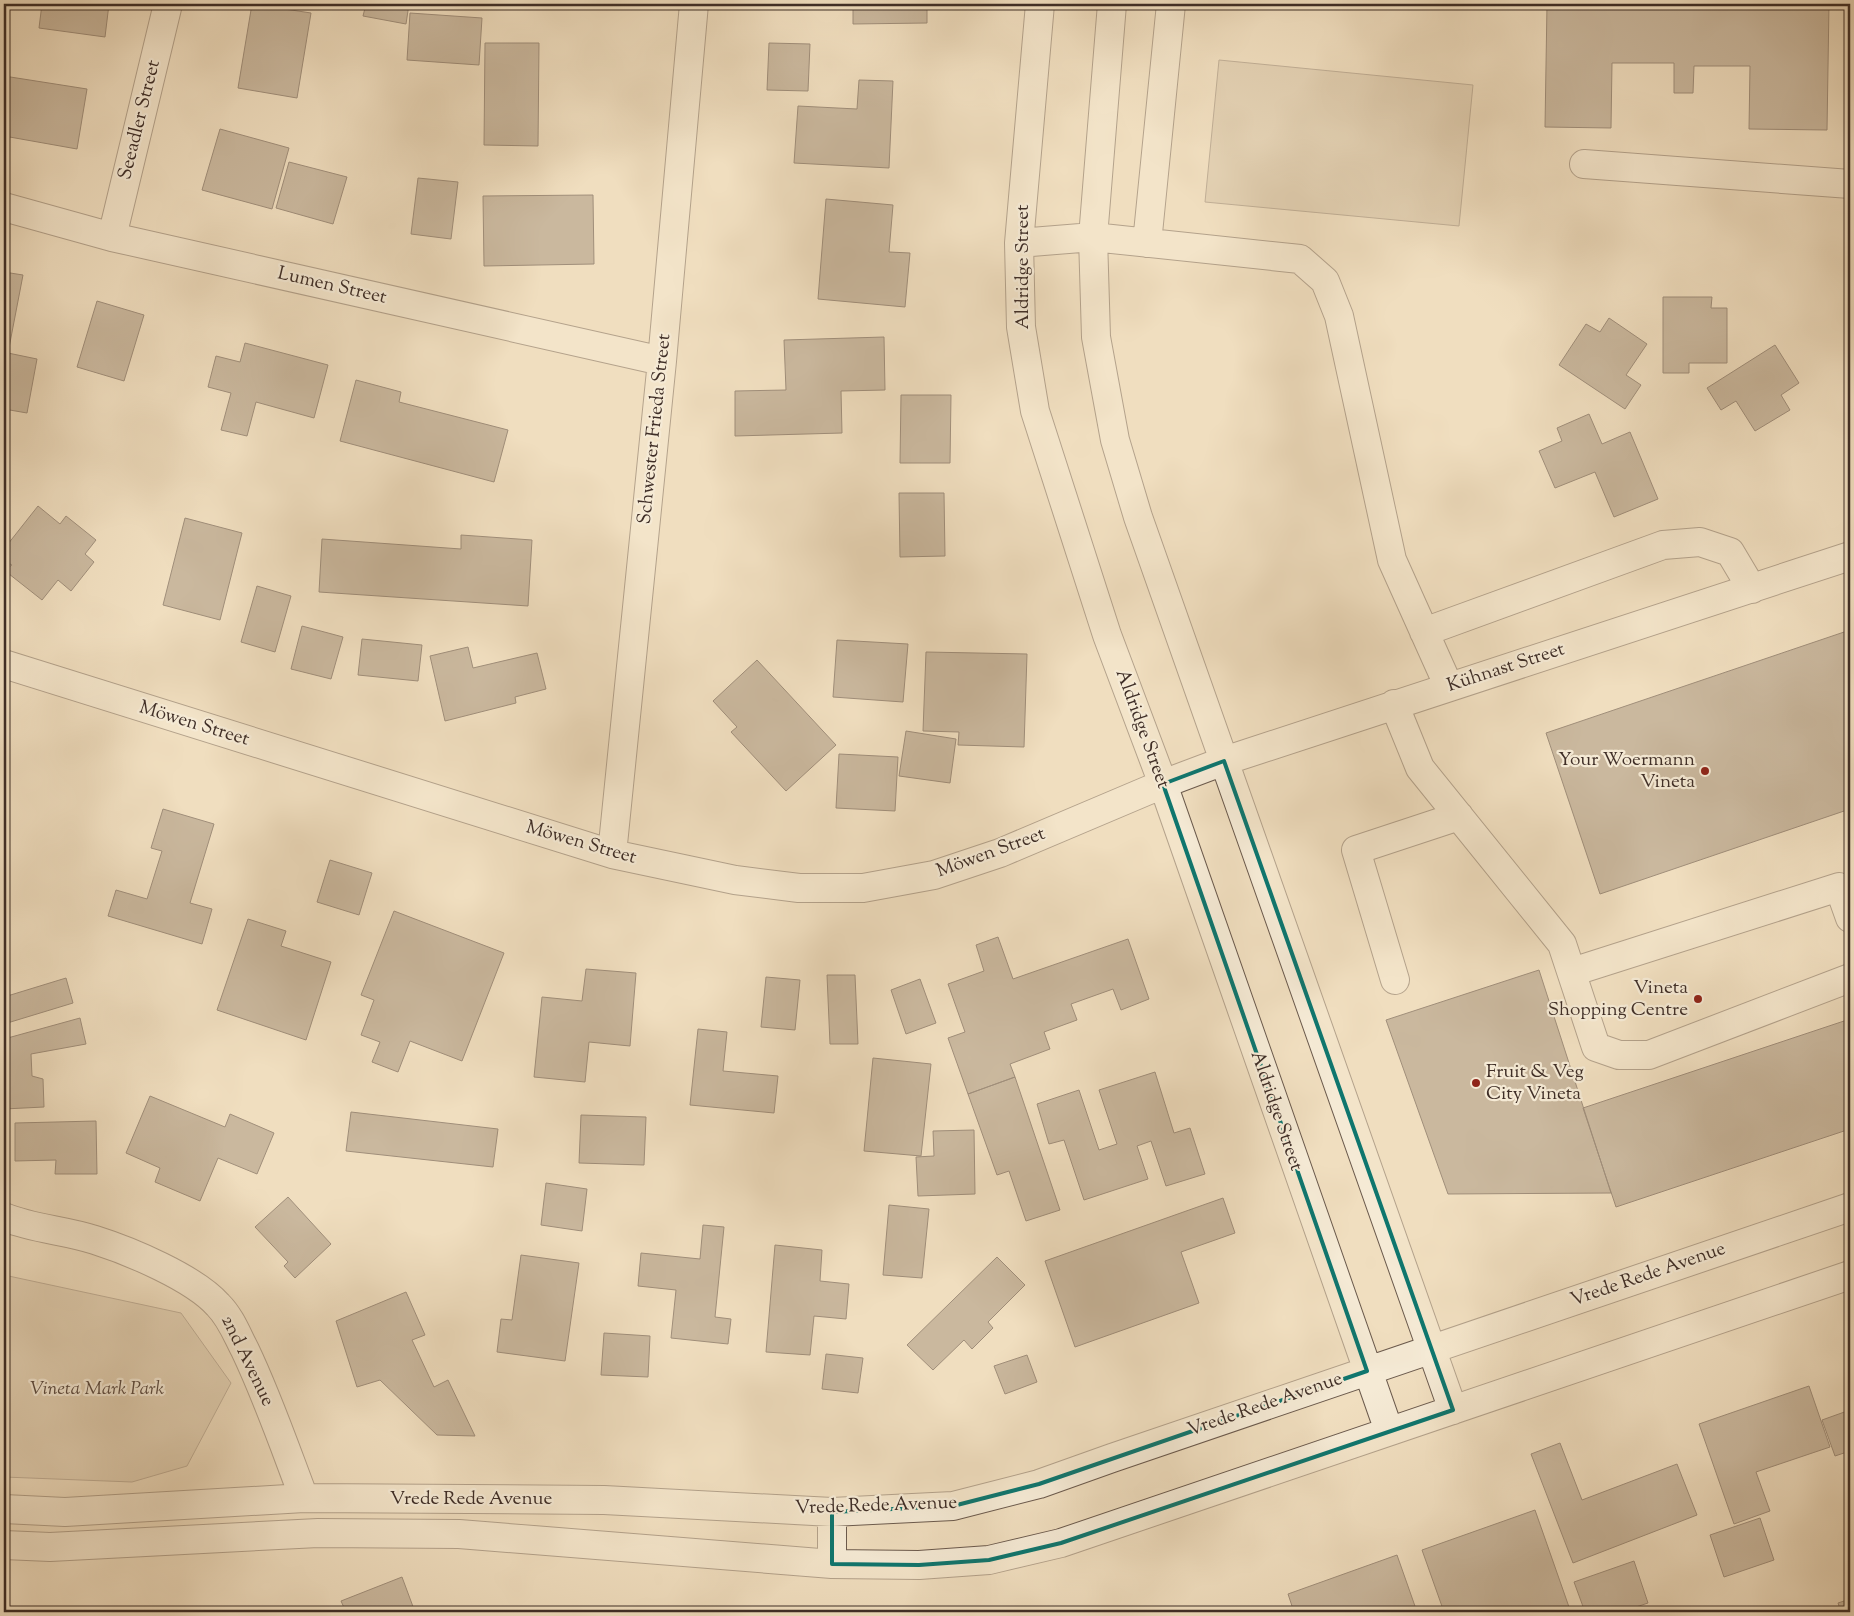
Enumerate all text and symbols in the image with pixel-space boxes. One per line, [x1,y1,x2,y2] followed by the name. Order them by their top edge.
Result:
[112,57,168,183] street label: Seeadler Street
[1010,204,1037,330] street label: Aldridge Street
[275,260,390,312] street label: Lumen Street
[632,332,678,526] street label: Schwester Frieda Street
[1444,636,1569,700] street label: Kühnast Street
[1108,666,1176,793] street label: Aldridge Street
[136,694,253,754] street label: Möwen Street
[1558,747,1695,796] place label: Your Woermann Vineta
[1699,765,1711,777] marker: Your Woermann Vineta
[523,814,640,872] street label: Möwen Street
[933,821,1050,885] street label: Möwen Street
[1548,975,1688,1024] place label: Vineta Shopping Centre
[1692,993,1704,1005] marker: Vineta Shopping Centre
[1243,1047,1309,1175] street label: Aldridge Street
[1486,1059,1584,1108] place label: Fruit & Veg City Vineta
[1470,1077,1482,1089] marker: Fruit & Veg City Vineta
[1567,1236,1729,1314] street label: Vrede Rede Avenue
[213,1311,281,1411] street label: 2nd Avenue
[1184,1366,1346,1444] street label: Vrede Rede Avenue
[30,1376,164,1403] park label: Vineta Mark Park
[390,1486,552,1513] street label: Vrede Rede Avenue
[794,1490,958,1522] street label: Vrede Rede Avenue

